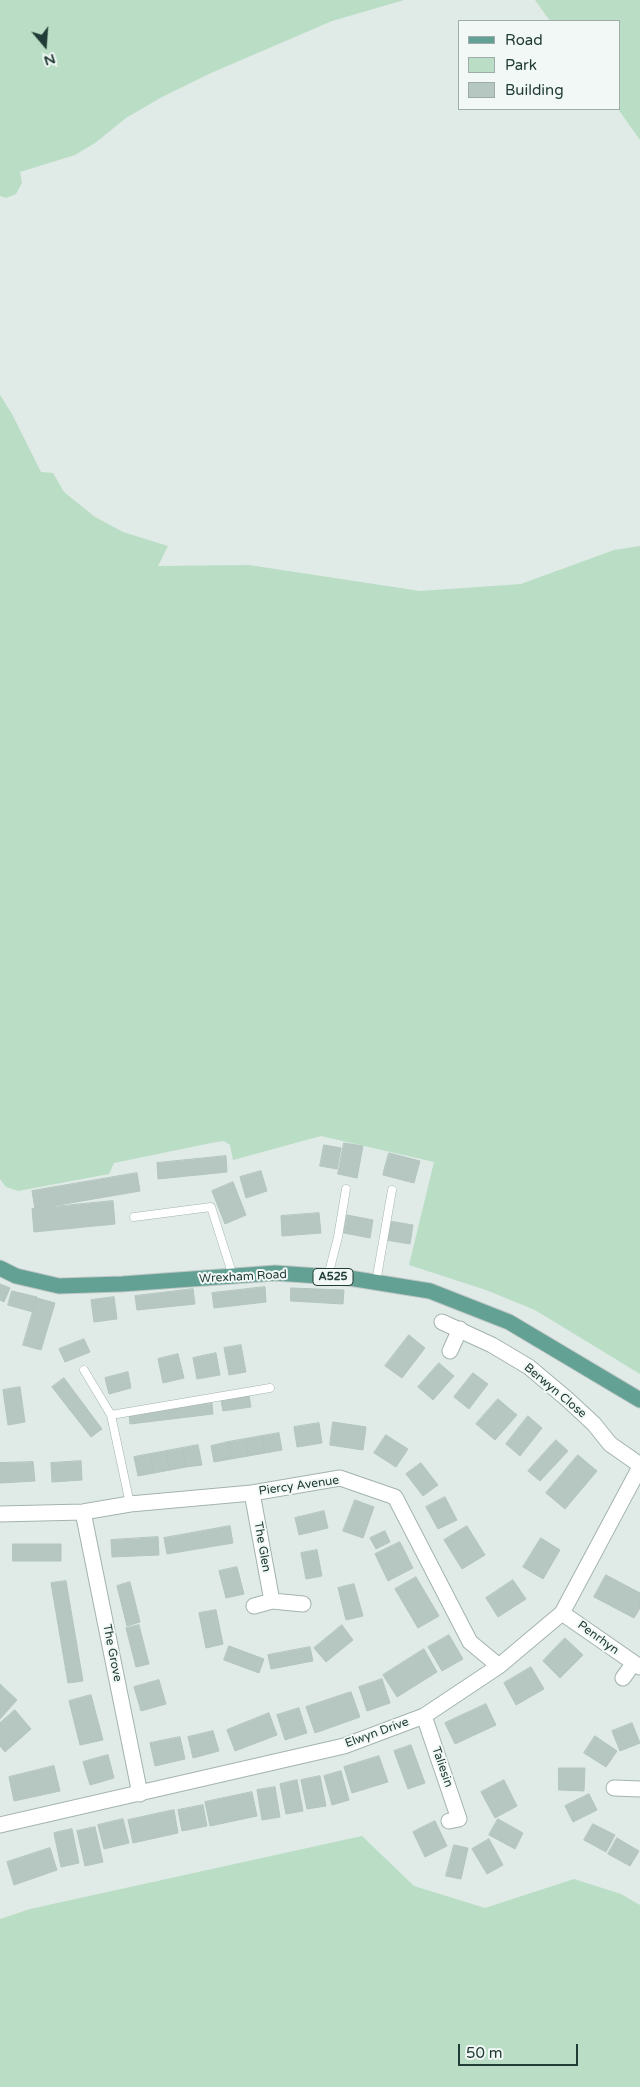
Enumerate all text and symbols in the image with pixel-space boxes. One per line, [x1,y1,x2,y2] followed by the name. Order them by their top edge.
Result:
[20,20,70,70] north arrow
[458,20,620,110] legend
[505,31,543,49] text: Road
[42,50,58,70] text: N
[505,56,537,74] text: Park
[505,81,564,99] text: Building
[199,1268,287,1286] street label: Wrexham Road
[313,1268,353,1286] road number: A525
[521,1361,589,1421] street label: Berwyn Close
[258,1473,340,1499] street label: Piercy Avenue
[251,1521,273,1573] street label: The Glen
[575,1618,621,1658] street label: Penrhyn
[99,1623,125,1683] street label: The Grove
[343,1715,411,1751] street label: Elwyn Drive
[428,1745,456,1789] street label: Taliesin
[460,2034,580,2066] scale bar
[466,2044,503,2062] text: 50 m

